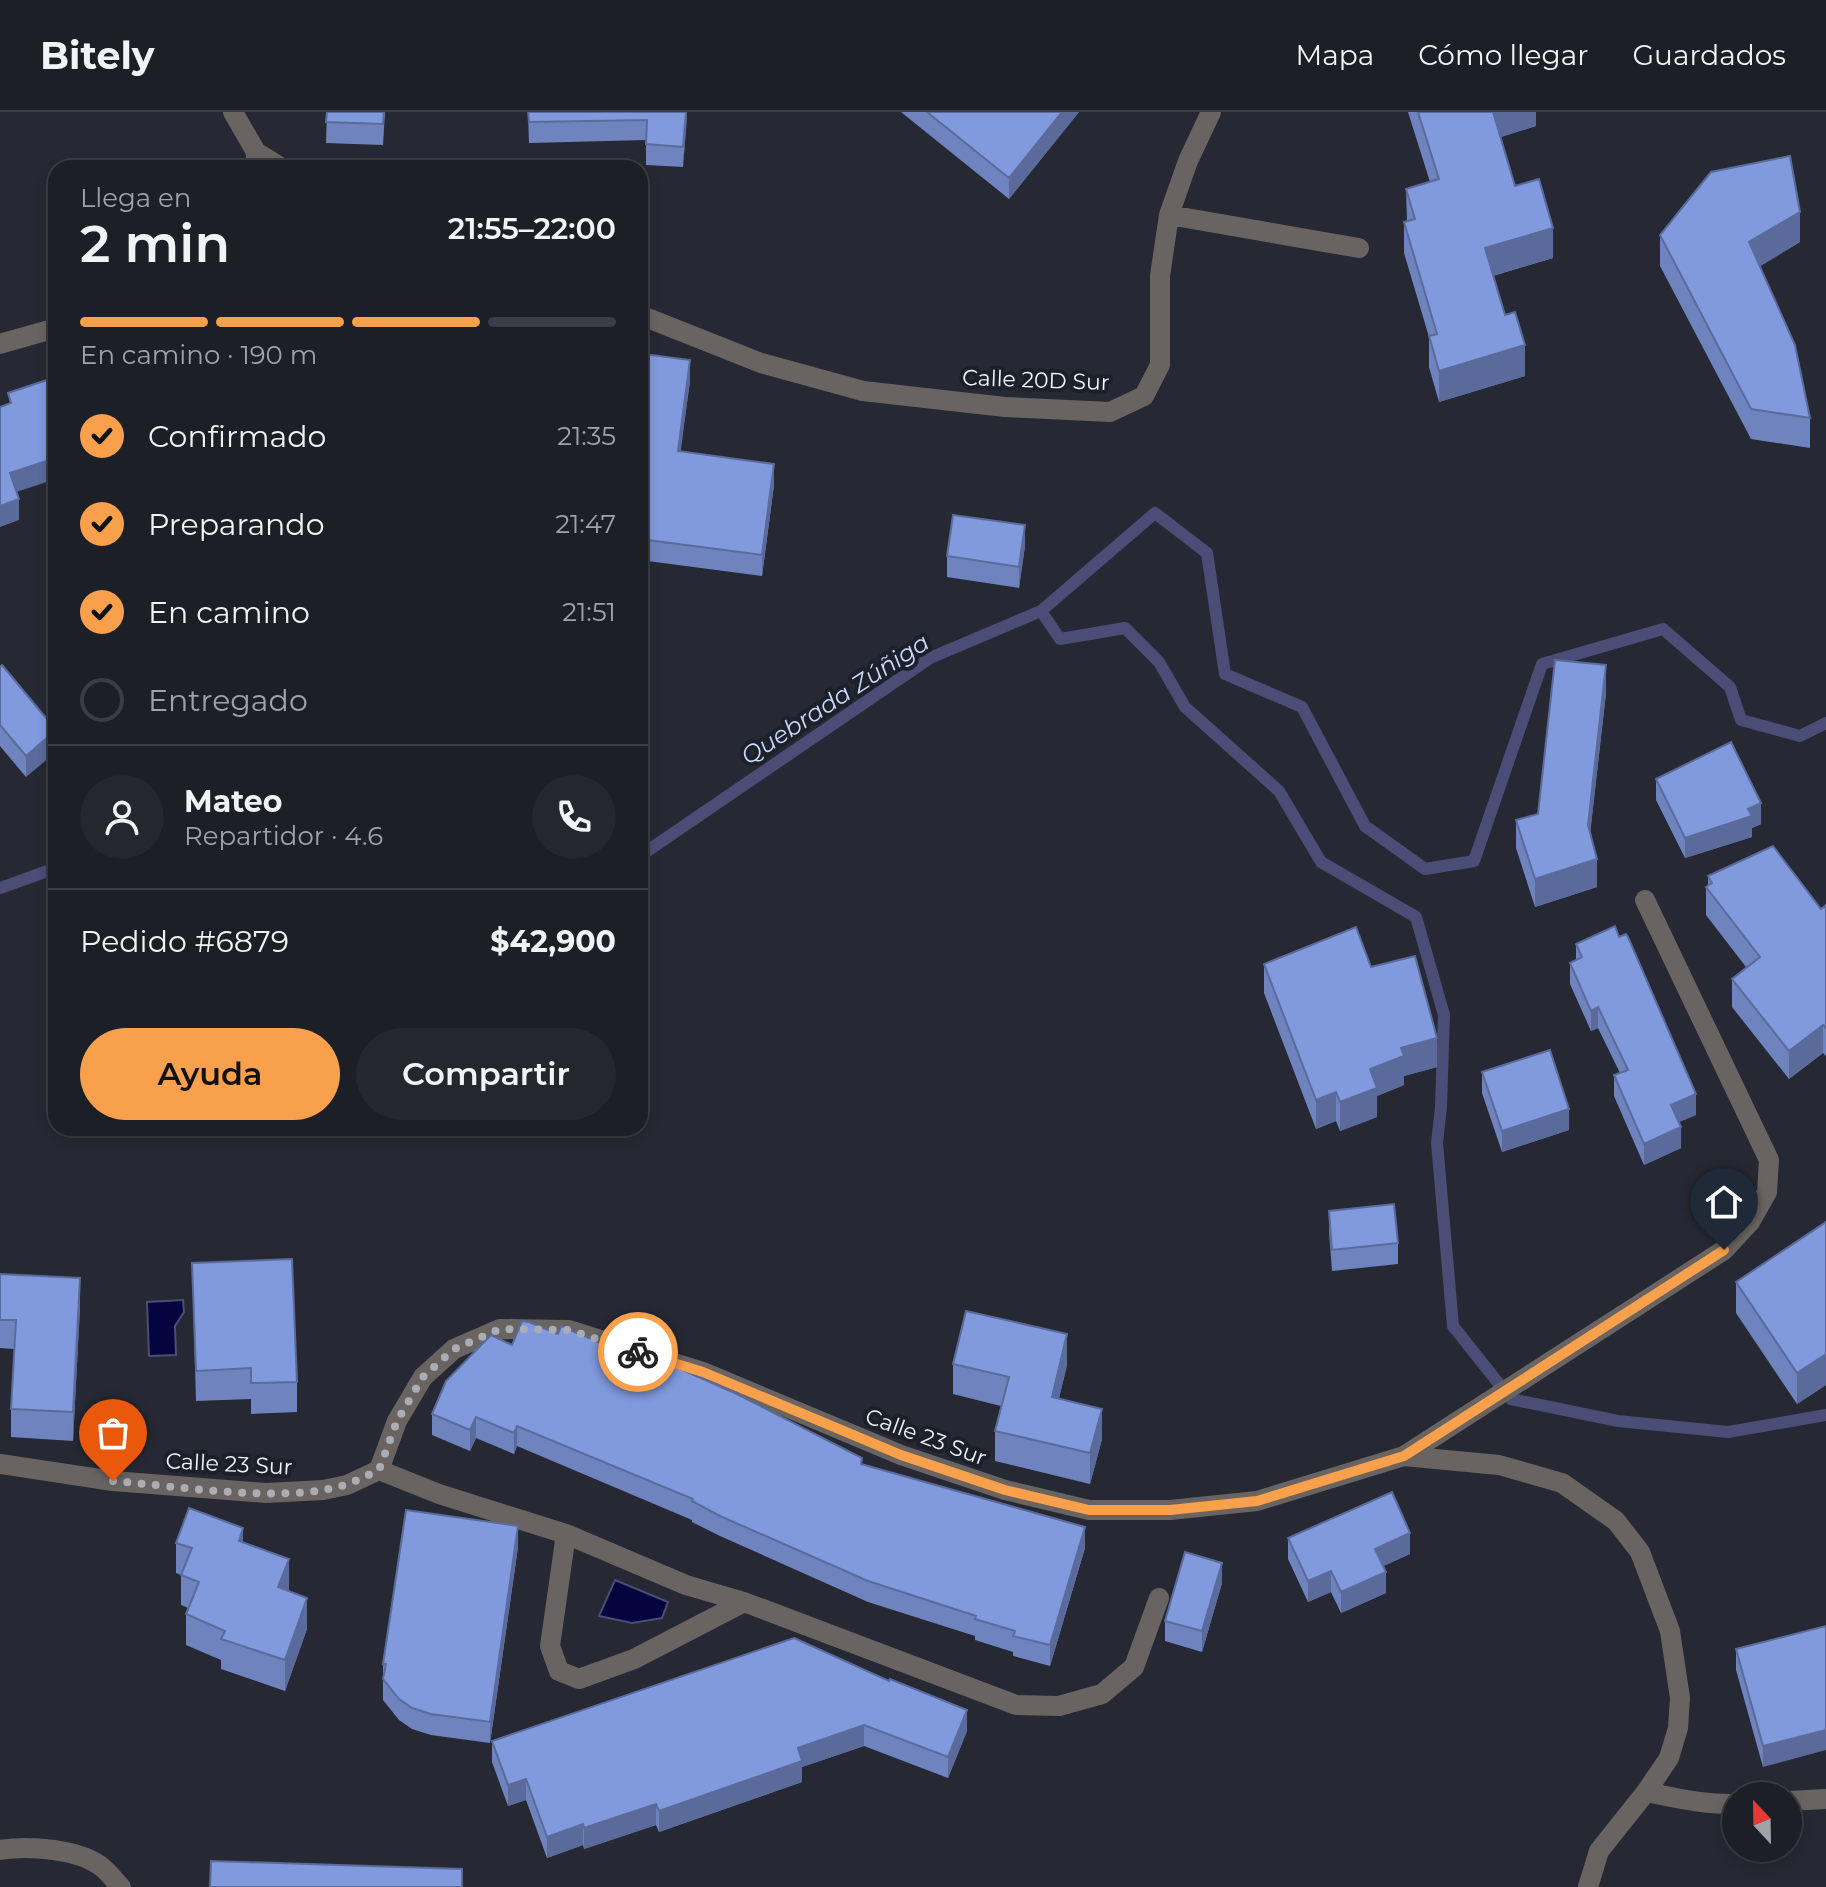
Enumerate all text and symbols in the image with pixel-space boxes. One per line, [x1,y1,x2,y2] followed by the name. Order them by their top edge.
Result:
[40,32,155,79] text: Bitely
[1295,38,1374,72] text: Mapa
[1418,38,1588,72] text: Cómo llegar
[1632,38,1786,72] text: Guardados
[80,182,191,214] text: Llega en
[448,210,616,247] text: 21:55–22:00
[80,212,230,275] text: 2 min
[80,339,317,371] text: En camino · 190 m
[962,364,1110,396] street label: Calle 20D Sur
[80,414,124,458] icon: check
[148,418,326,455] text: Confirmado
[557,420,616,452] text: 21:35
[80,502,124,546] icon: check
[148,506,325,543] text: Preparando
[555,508,616,540] text: 21:47
[80,590,124,634] icon: check
[148,594,310,631] text: En camino
[562,596,616,628] text: 21:51
[736,627,934,771] water label: Quebrada Zúñiga
[148,682,308,719] text: Entregado
[80,775,164,859] button: person
[532,775,616,859] button: phone
[184,783,282,820] text: Mateo
[184,820,383,852] text: Repartidor · 4.6
[80,923,289,960] text: Pedido #6879
[490,923,616,960] text: $42,900
[80,1028,340,1120] button: Ayuda
[356,1028,616,1120] button: Compartir
[1690,1168,1758,1250] pin
[1702,1180,1746,1224] icon: home
[598,1312,678,1392] courier
[616,1330,660,1374] icon: bike
[79,1399,147,1481] pin
[862,1403,990,1471] street label: Calle 23 Sur
[91,1411,135,1455] icon: bag
[165,1447,293,1481] street label: Calle 23 Sur
[1722,1782,1802,1862] north arrow
[1722,1782,1802,1862] map controls

